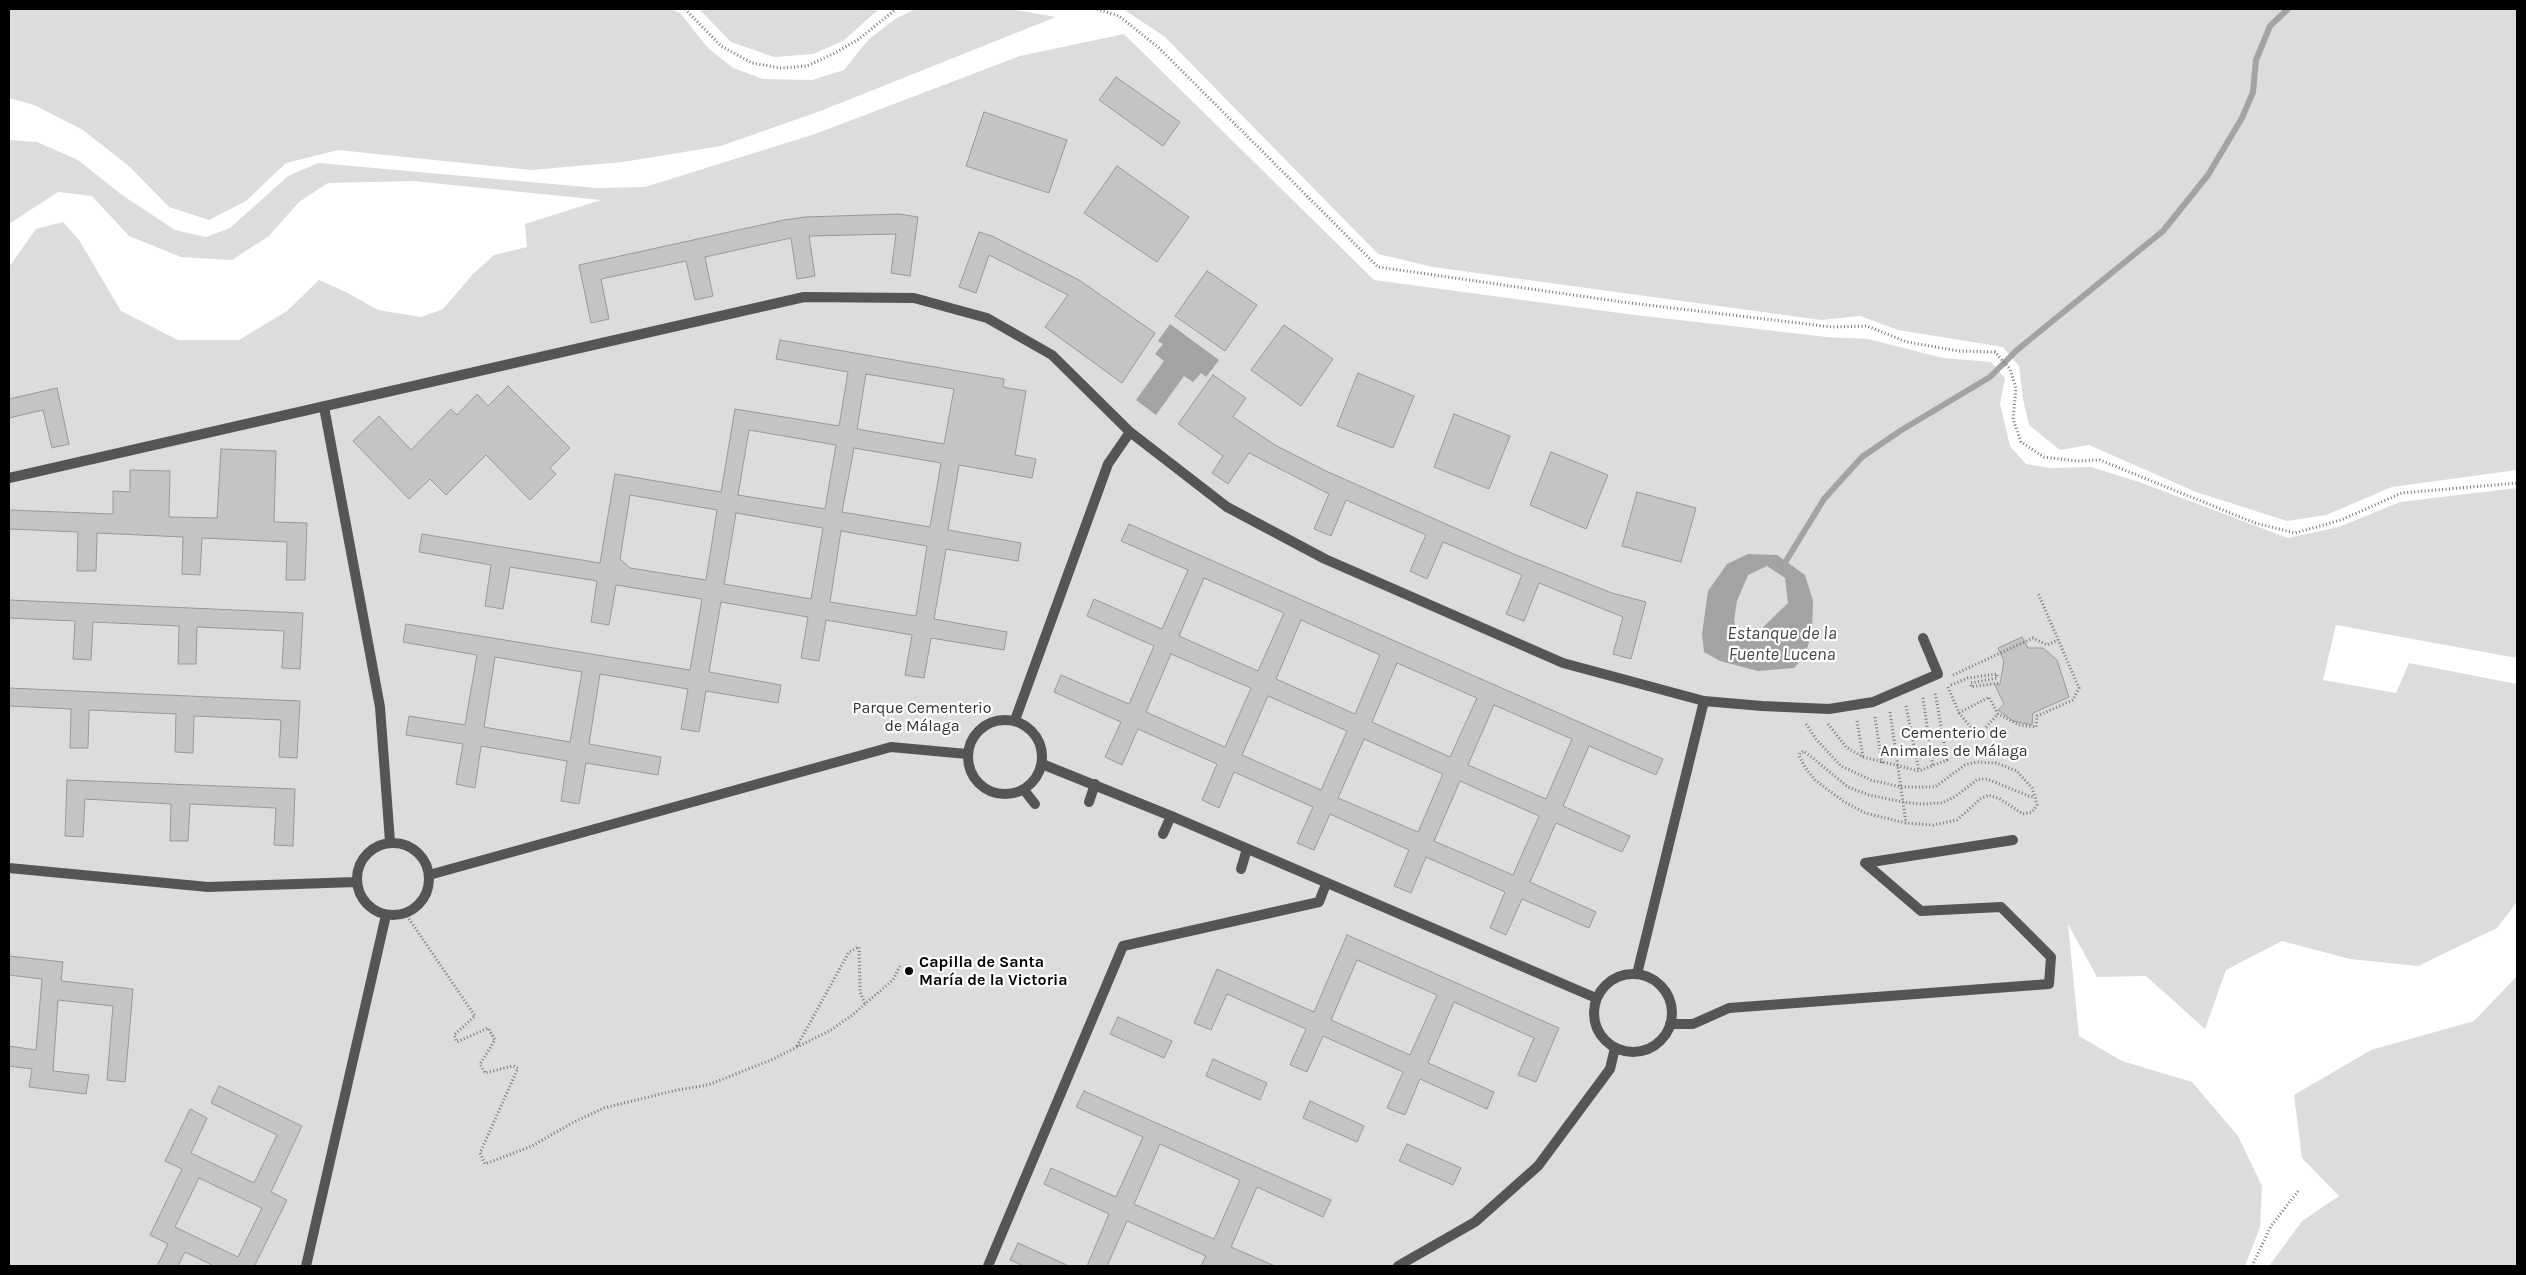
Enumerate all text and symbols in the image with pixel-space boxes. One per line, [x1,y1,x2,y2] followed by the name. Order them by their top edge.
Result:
[1727,623,1837,666] water label: Estanque de la Fuente Lucena
[853,698,991,736] park label: Parque Cementerio de Málaga
[1880,723,2028,761] park label: Cementerio de Animales de Málaga
[919,952,1068,990] place label: Capilla de Santa María de la Victoria
[903,965,915,977] marker: Capilla de Santa María de la Victoria

